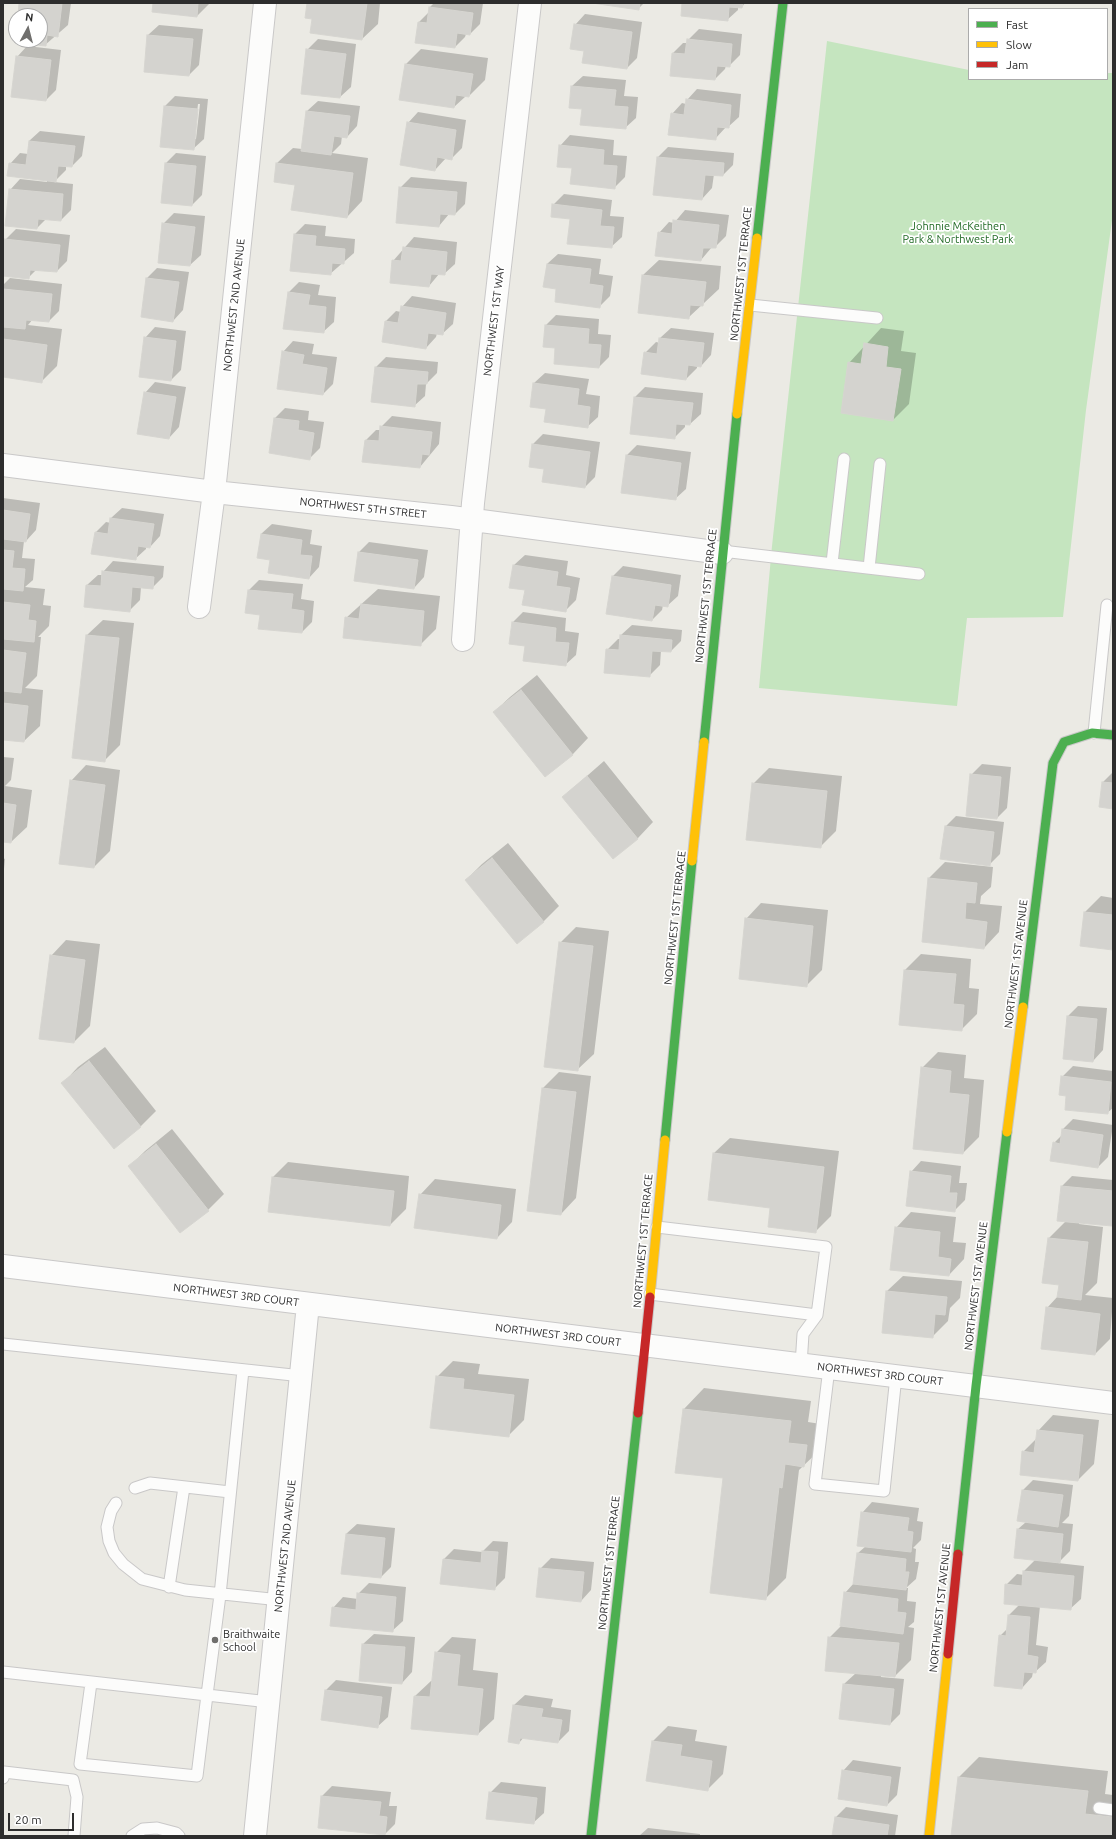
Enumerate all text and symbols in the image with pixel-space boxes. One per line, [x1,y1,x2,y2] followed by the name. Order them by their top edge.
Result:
[8,8,48,48] north arrow
[968,8,1108,80] legend
[25,11,34,24] text: N
[1006,18,1028,31] text: Fast
[1006,38,1032,51] text: Slow
[1006,58,1028,71] text: Jam
[727,206,755,342] street label: NORTHWEST 1ST TERRACE
[902,219,1014,245] park label: Johnnie McKeithen Park & Northwest Park
[220,238,248,372] street label: NORTHWEST 2ND AVENUE
[481,265,507,377] street label: NORTHWEST 1ST WAY
[299,495,427,521] street label: NORTHWEST 5TH STREET
[692,528,720,664] street label: NORTHWEST 1ST TERRACE
[661,850,689,986] street label: NORTHWEST 1ST TERRACE
[1002,899,1030,1029] street label: NORTHWEST 1ST AVENUE
[631,1173,655,1309] street label: NORTHWEST 1ST TERRACE
[962,1221,990,1351] street label: NORTHWEST 1ST AVENUE
[172,1281,300,1309] street label: NORTHWEST 3RD COURT
[494,1321,622,1349] street label: NORTHWEST 3RD COURT
[816,1360,944,1388] street label: NORTHWEST 3RD COURT
[271,1479,299,1613] street label: NORTHWEST 2ND AVENUE
[595,1495,623,1631] street label: NORTHWEST 1ST TERRACE
[927,1543,953,1673] street label: NORTHWEST 1ST AVENUE
[223,1627,280,1653] place label: Braithwaite School
[210,1635,220,1645] marker: Braithwaite School
[10,1805,76,1831] scale bar
[15,1813,42,1826] text: 20 m

